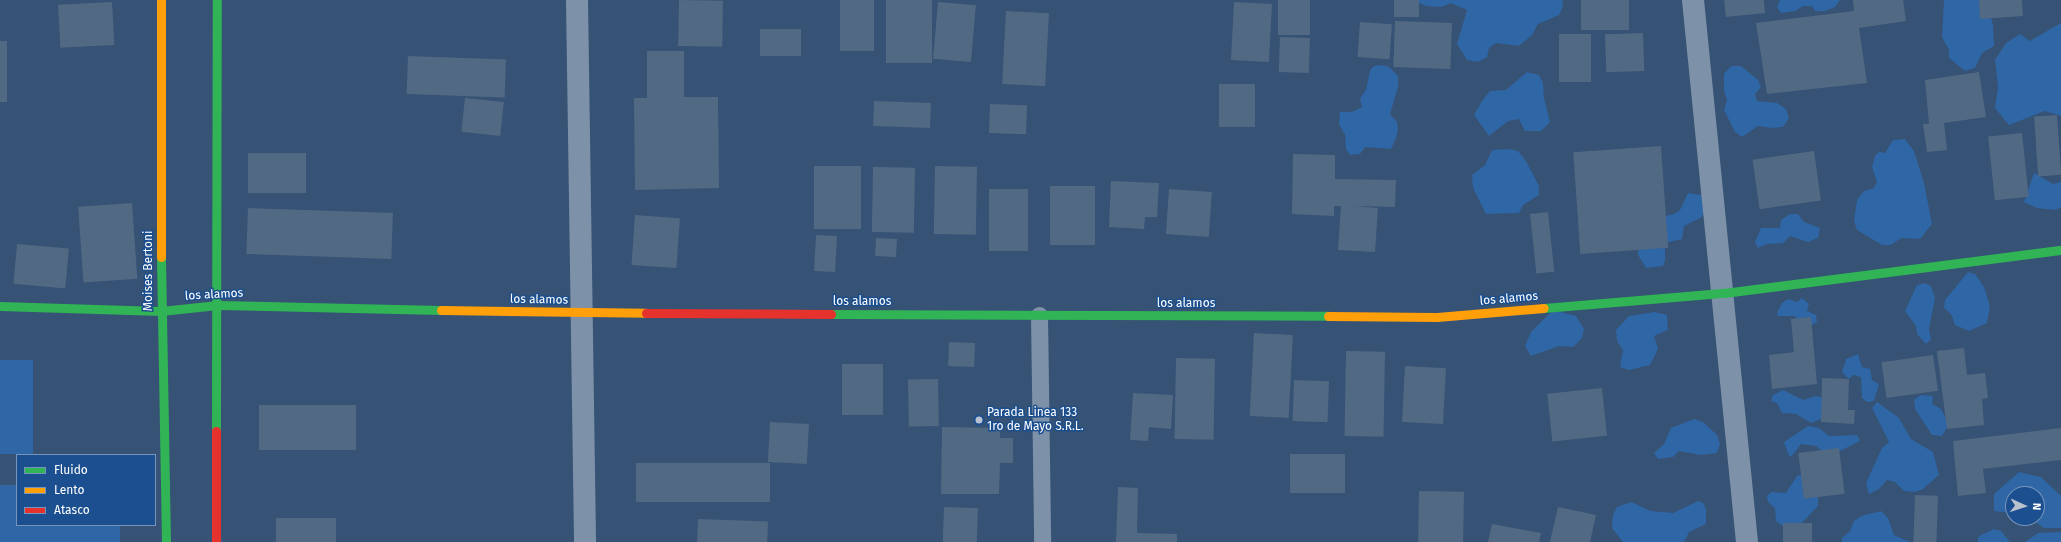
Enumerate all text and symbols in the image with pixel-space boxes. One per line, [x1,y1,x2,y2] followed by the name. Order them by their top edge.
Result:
[142,231,156,311] street label: Moises Bertoni
[184,286,244,304] street label: los alamos
[1479,289,1539,309] street label: los alamos
[510,292,568,308] street label: los alamos
[833,295,891,309] street label: los alamos
[1157,297,1215,311] street label: los alamos
[987,406,1084,434] place label: Parada Linea 133 1ro de Mayo S.R.L.
[974,415,984,425] marker: Parada Linea 133 1ro de Mayo S.R.L.
[16,454,156,526] legend
[54,463,88,477] text: Fluido
[54,483,84,497] text: Lento
[2005,486,2045,526] north arrow
[54,503,90,517] text: Atasco
[2030,503,2043,511] text: N

